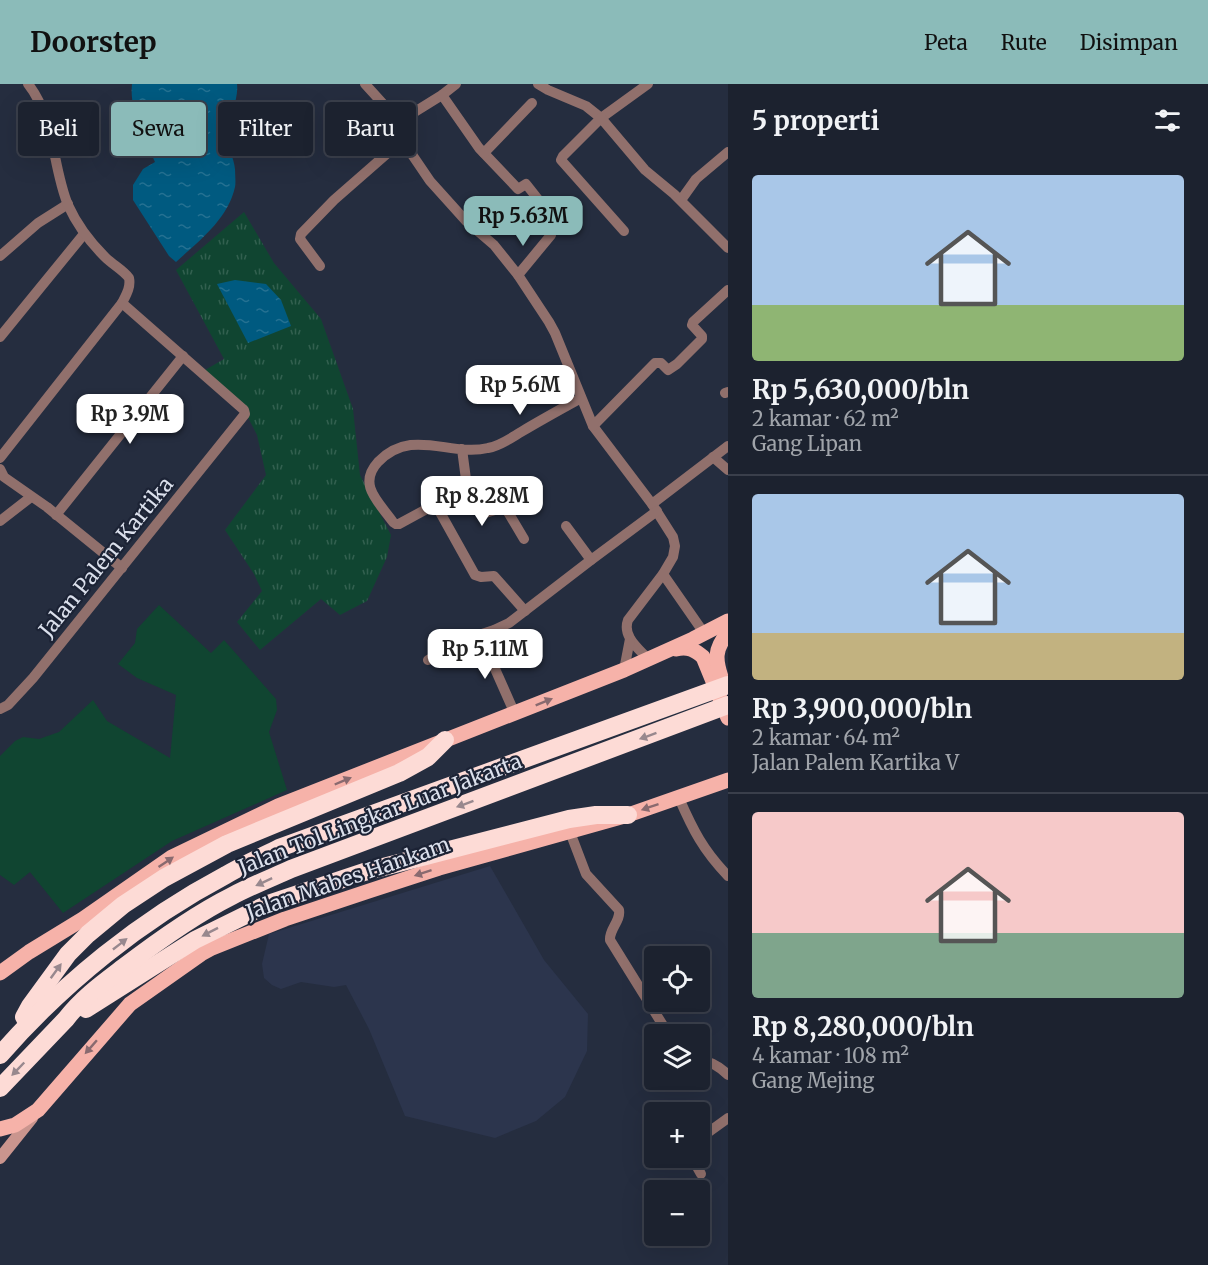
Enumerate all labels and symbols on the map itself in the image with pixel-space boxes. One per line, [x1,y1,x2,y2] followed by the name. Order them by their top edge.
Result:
[461,196,585,247] pin: Rp 5.63M
[465,365,575,416] pin: Rp 5.6M
[75,394,185,445] pin: Rp 3.9M
[32,471,179,643] street label: Jalan Palem Kartika
[420,476,544,527] pin: Rp 8.28M
[423,629,547,680] pin: Rp 5.11M
[535,697,553,706] one-way arrow
[639,732,657,741] one-way arrow
[234,747,525,881] street label: Jalan Tol Lingkar Luar Jakarta
[334,776,352,785] one-way arrow
[456,800,474,809] one-way arrow
[641,803,659,813] one-way arrow
[242,830,454,926] street label: Jalan Mabes Hankam
[158,857,174,868] one-way arrow
[414,869,432,879] one-way arrow
[255,877,272,886] one-way arrow
[202,928,219,937] one-way arrow
[112,938,127,950] one-way arrow
[50,963,62,978] one-way arrow
[84,1040,98,1055] one-way arrow
[12,1062,26,1076] one-way arrow

